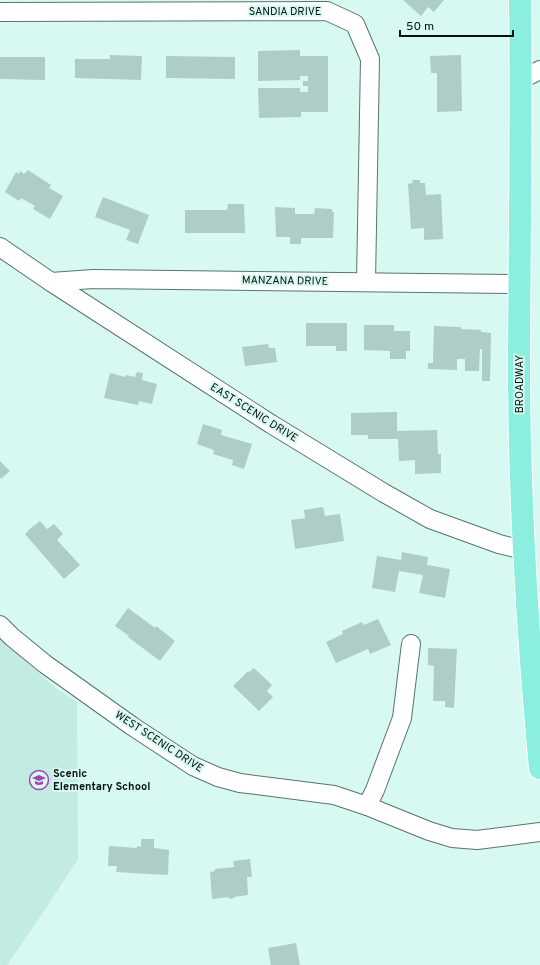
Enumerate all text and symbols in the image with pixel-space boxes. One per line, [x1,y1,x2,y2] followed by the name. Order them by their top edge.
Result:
[249,5,321,19] street label: SANDIA DRIVE
[400,12,513,38] scale bar
[406,19,434,35] text: 50 m
[242,273,328,289] street label: MANZANA DRIVE
[513,355,527,413] street label: BROADWAY
[208,380,300,446] street label: EAST SCENIC DRIVE
[112,708,206,776] street label: WEST SCENIC DRIVE
[53,767,150,794] place label: Scenic Elementary School
[28,769,50,791] school or university icon: Scenic Elementary School

